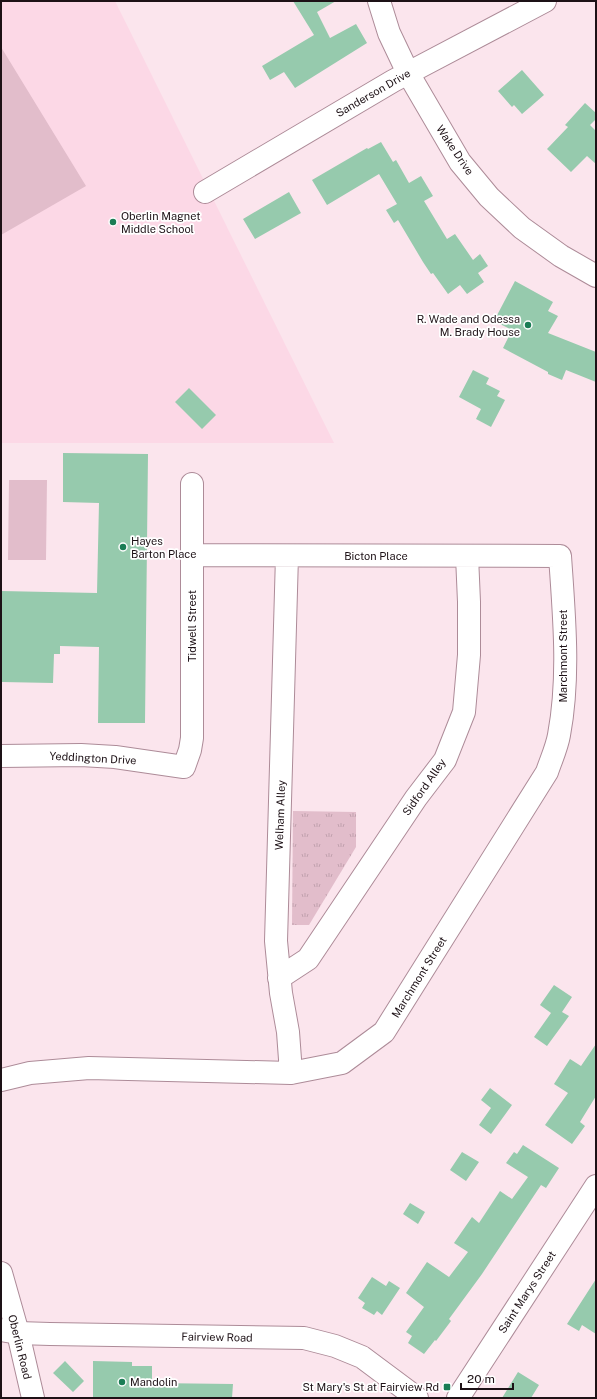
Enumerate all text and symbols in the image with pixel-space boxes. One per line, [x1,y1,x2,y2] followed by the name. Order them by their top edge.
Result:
[334,67,412,119] street label: Sanderson Drive
[434,123,476,177] street label: Wake Drive
[121,210,200,235] place label: Oberlin Magnet Middle School
[108,217,118,227] marker: Oberlin Magnet Middle School
[417,313,520,338] place label: R. Wade and Odessa M. Brady House
[523,320,533,330] marker: R. Wade and Odessa M. Brady House
[131,535,197,560] place label: Hayes Barton Place
[118,542,128,552] marker: Hayes Barton Place
[344,550,408,562] street label: Bicton Place
[186,590,198,662] street label: Tidwell Street
[557,609,569,703] street label: Marchmont Street
[49,750,137,766] street label: Yeddington Drive
[400,756,448,818] street label: Sidford Alley
[273,780,287,850] street label: Welham Alley
[389,934,449,1020] street label: Marchmont Street
[496,1249,558,1335] street label: Saint Marys Street
[6,1313,34,1381] street label: Oberlin Road
[181,1330,253,1344] street label: Fairview Road
[461,1365,513,1391] scale bar
[467,1372,495,1386] text: 20 m
[130,1376,177,1388] place label: Mandolin
[117,1377,127,1387] marker: Mandolin
[302,1381,439,1393] place label: St Mary's St at Fairview Rd
[442,1382,452,1392] marker: St Mary's St at Fairview Rd

